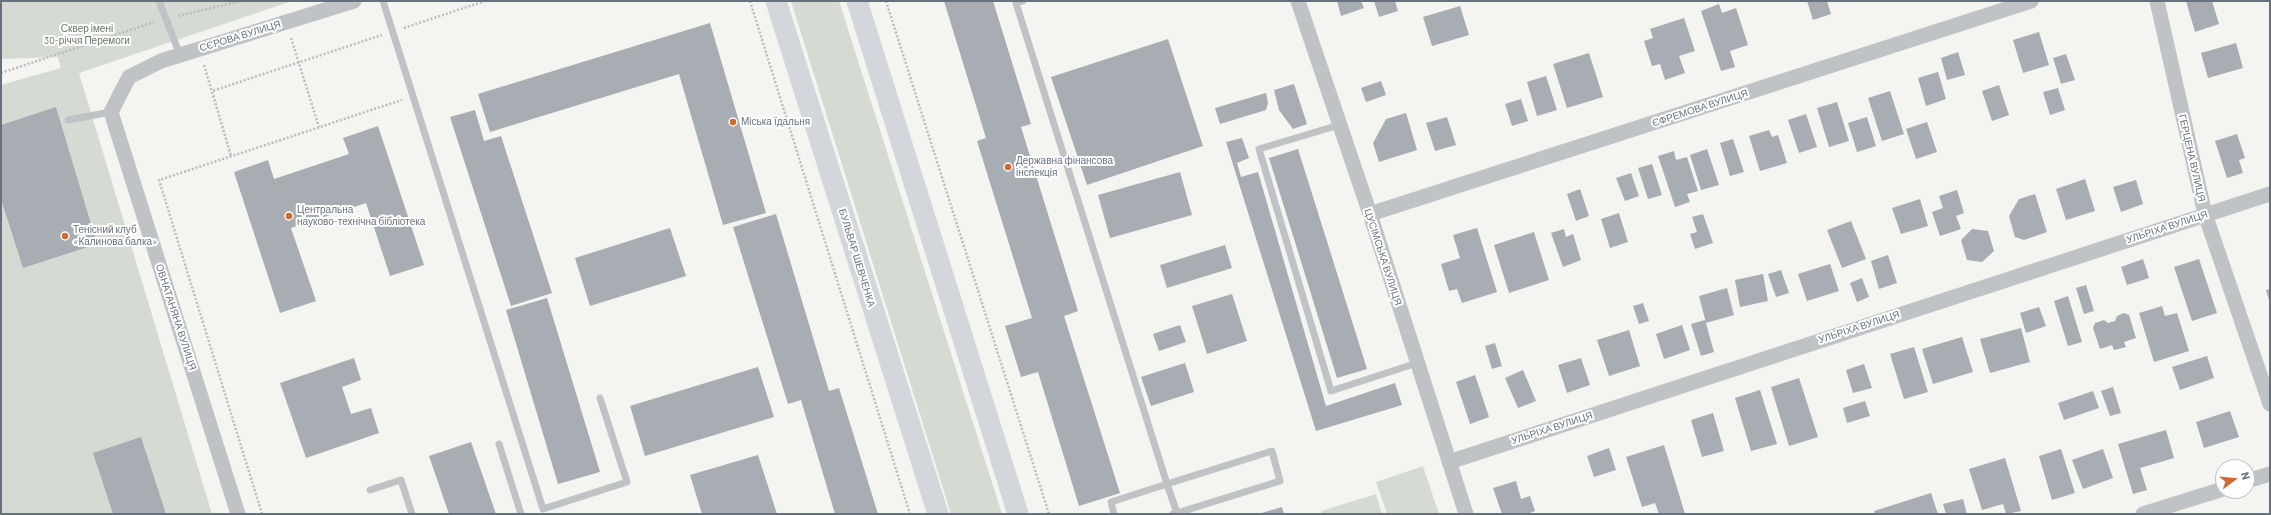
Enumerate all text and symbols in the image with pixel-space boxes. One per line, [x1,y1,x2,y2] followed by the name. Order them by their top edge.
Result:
[198,18,282,54] street label: СЄРОВА ВУЛИЦЯ
[44,23,130,46] park label: Сквер імені 30-річчя Перемоги
[1651,87,1749,129] street label: ЄФРЕМОВА ВУЛИЦЯ
[2176,113,2208,203] street label: ГЕРЦЕНА ВУЛИЦЯ
[741,116,810,128] place label: Міська їдальня
[728,117,738,127] marker: Міська їдальня
[1016,155,1113,178] place label: Державна фінансова інспекція
[1003,162,1013,172] marker: Державна фінансова інспекція
[297,204,425,228] place label: Центральна науково-технічна бібліотека
[836,207,878,309] street label: БУЛЬВАР ШЕВЧЕНКА
[1362,207,1404,307] street label: ЦУСІМСЬКА ВУЛИЦЯ
[2125,208,2209,246] street label: УЛЬРІХА ВУЛИЦЯ
[284,211,294,221] marker: Центральна науково-технічна бібліотека
[73,224,158,248] place label: Тенісний клуб «Калинова балка»
[60,231,70,241] marker: Тенісний клуб «Калинова балка»
[153,262,199,372] street label: ОВНАТАНЯНА ВУЛИЦЯ
[1817,308,1901,346] street label: УЛЬРІХА ВУЛИЦЯ
[1510,409,1594,447] street label: УЛЬРІХА ВУЛИЦЯ
[2215,459,2255,499] north arrow
[2239,471,2253,481] text: N

